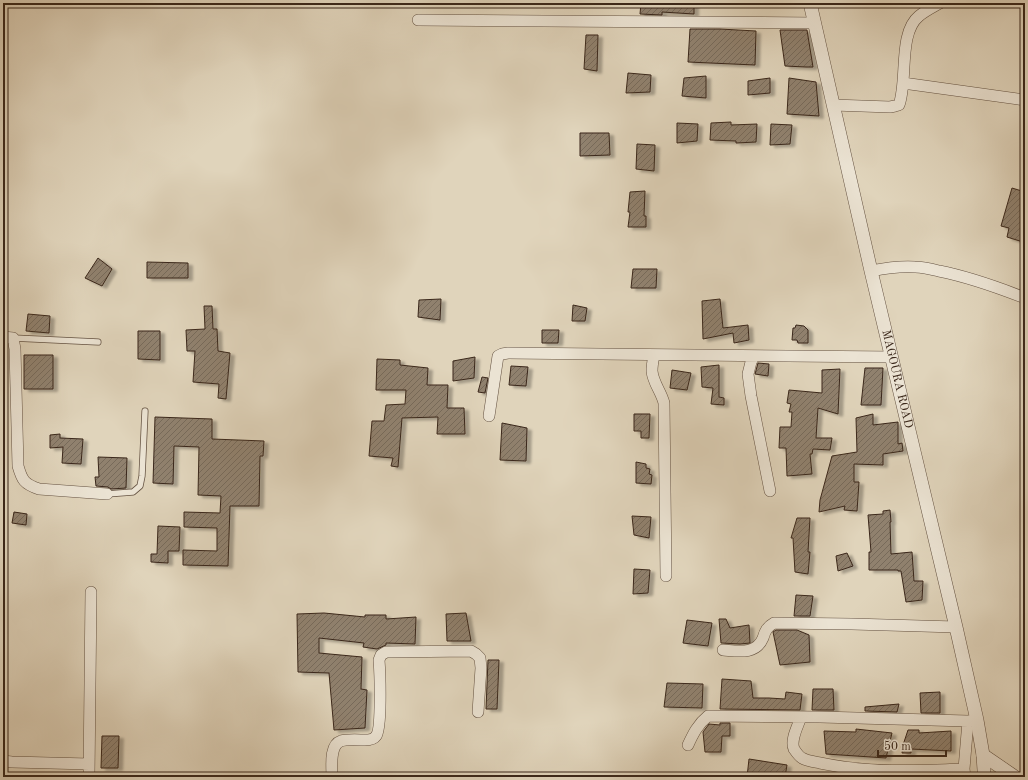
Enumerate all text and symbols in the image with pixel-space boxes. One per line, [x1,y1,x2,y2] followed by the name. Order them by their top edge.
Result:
[879,329,914,429] street label: MAGOURA ROAD
[878,732,946,758] scale bar
[884,740,911,753] text: 50 m

